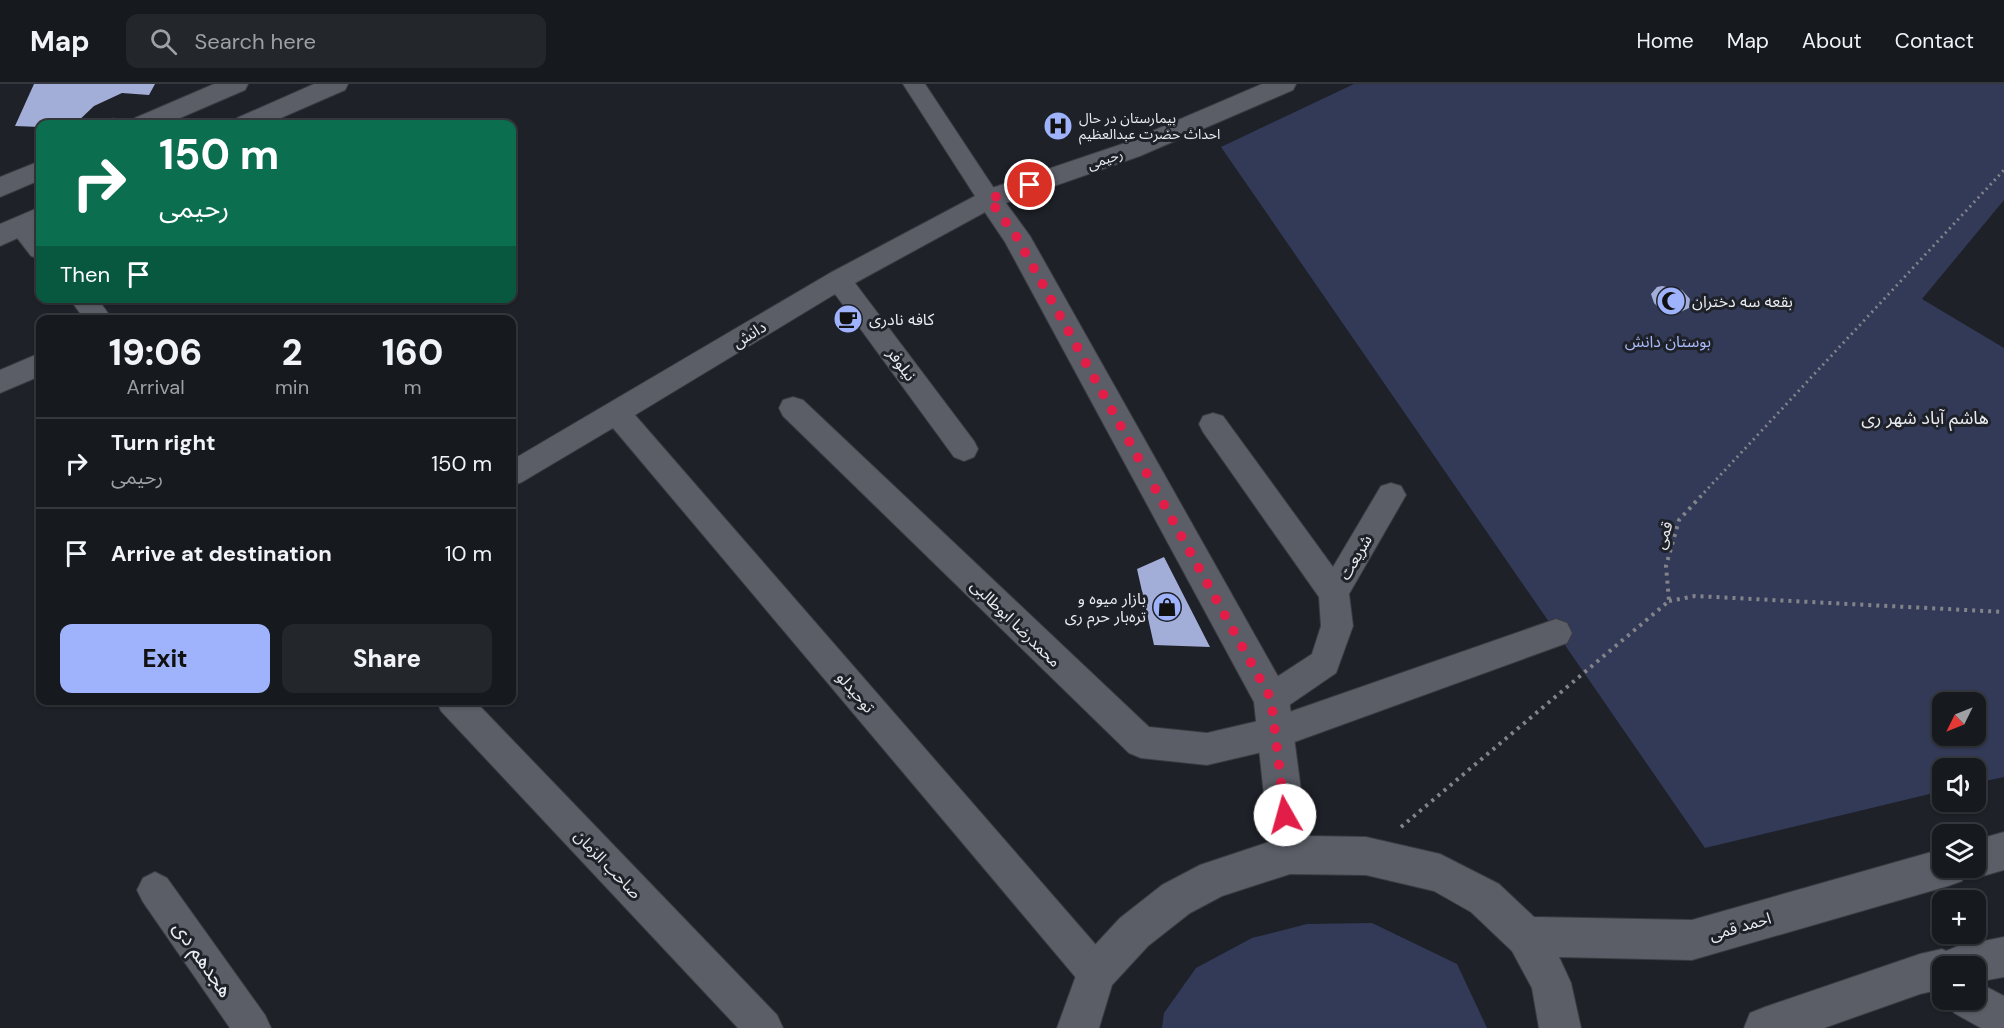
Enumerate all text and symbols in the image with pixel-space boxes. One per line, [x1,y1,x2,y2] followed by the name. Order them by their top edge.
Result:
[126,14,546,68] search box
[30,23,90,60] text: Map
[147,25,180,58] icon: search
[195,27,316,56] text: Search here
[1636,27,1694,55] text: Home
[1727,27,1769,55] text: Map
[1802,27,1862,55] text: About
[1895,27,1974,55] text: Contact
[1079,109,1220,145] place label: بیمارستان در حال احداث حضرت عبدالعظیم
[1042,110,1074,142] hospital icon: بیمارستان در حال احداث حضرت عبدالعظیم
[159,127,279,182] text: 150 m
[60,144,138,222] icon: right
[1085,145,1125,173] street label: رحیمی
[1004,159,1055,210] pin
[1013,168,1046,201] icon: arrive
[159,190,229,225] text: رحیمی
[122,258,155,291] icon: arrive
[60,260,110,289] text: Then
[1655,285,1687,317] mosque icon: بقعه سه دختران
[1692,291,1793,312] place label: بقعه سه دختران
[832,303,864,335] cafe icon: کافه نادری
[869,309,934,330] place label: کافه نادری
[728,316,770,353] street label: دانش
[109,329,202,376] text: 19:06
[282,329,302,376] text: 2
[382,329,443,376] text: 160
[1625,331,1711,352] park label: بوستان دانش
[882,343,921,385] street label: نیلوفر
[126,374,185,400] text: Arrival
[275,374,309,400] text: min
[404,374,421,400] text: m
[1861,406,1989,431] district label: هاشم آباد شهر ری
[111,428,216,457] text: Turn right
[60,447,93,480] icon: right
[431,449,492,478] text: 150 m
[111,464,163,490] text: رحیمی
[1649,519,1678,552] street label: قمی
[1334,531,1377,584] street label: شریعت
[60,537,93,570] icon: arrive
[111,539,332,568] text: Arrive at destination
[445,539,492,568] text: 10 m
[966,575,1065,672] street label: محمدرضا ابوطالبی
[1065,588,1146,629] place label: بازار میوه و تره‌بار حرم ری
[1151,591,1183,623] shop icon: بازار میوه و تره‌بار حرم ری
[60,624,270,693] button: Exit
[282,624,492,693] button: Share
[832,667,879,718] street label: توحیدلو
[1932,692,1986,746] north arrow
[1932,692,1986,1010] map controls
[1932,758,1986,812] button: sound
[1253,783,1317,847] position arrow
[1932,824,1986,878] button: layers
[570,825,646,903] street label: صاحب الزمان
[1932,890,1986,944] button: +
[1707,908,1774,945] street label: احمد قمی
[166,916,239,1003] street label: هجدهم دی
[1932,956,1986,1010] button: −

